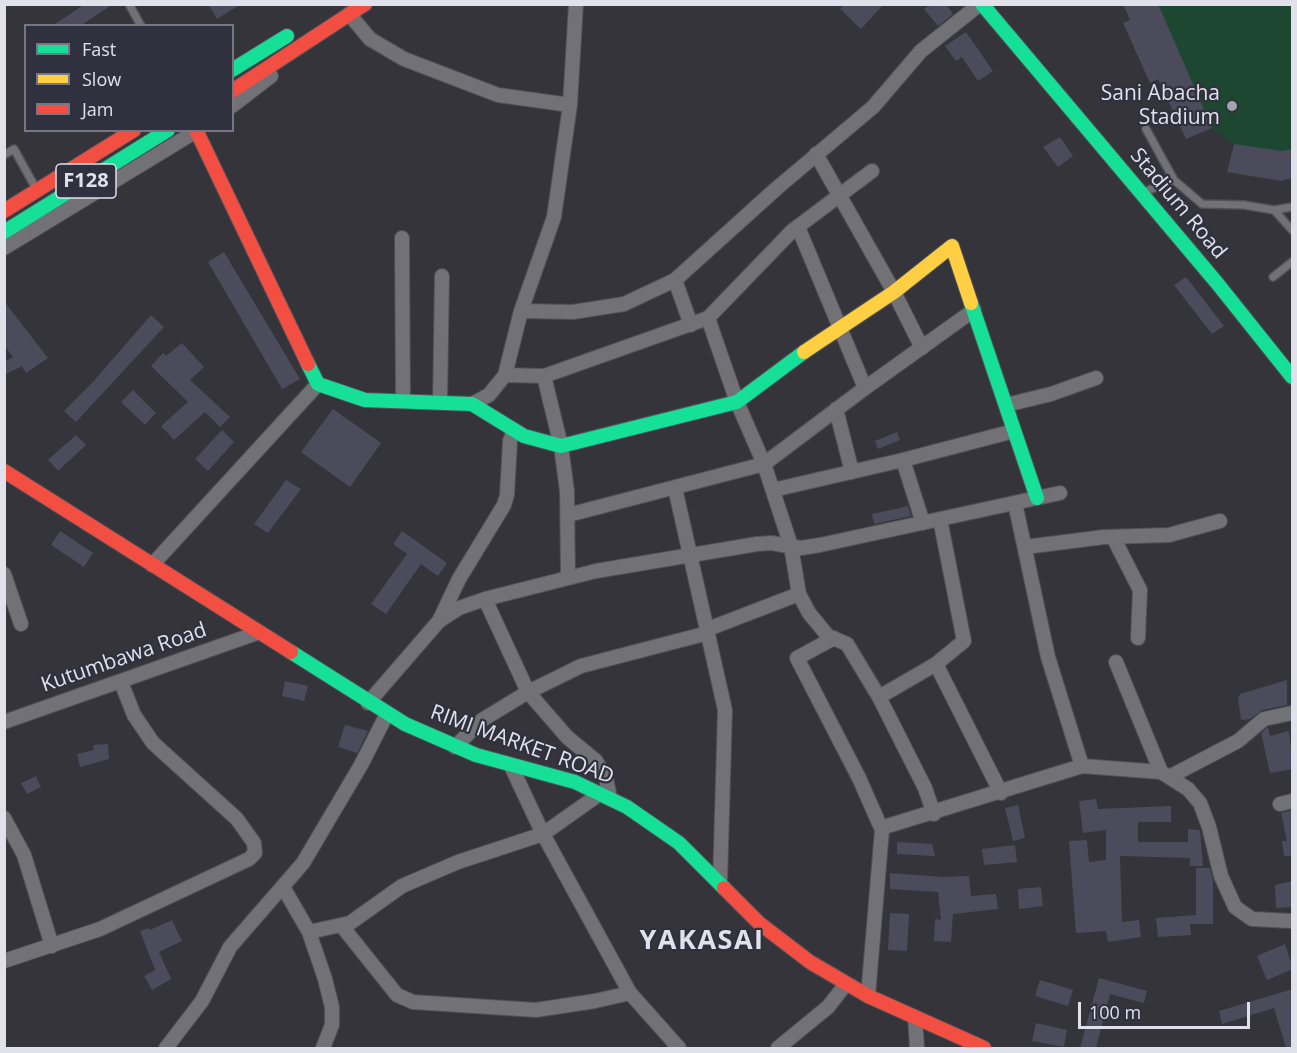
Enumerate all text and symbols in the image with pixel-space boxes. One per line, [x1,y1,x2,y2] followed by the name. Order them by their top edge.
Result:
[24,24,234,132] legend
[82,37,116,61] text: Fast
[82,67,121,91] text: Slow
[1101,81,1220,131] place label: Sani Abacha Stadium
[82,97,114,121] text: Jam
[1225,99,1239,113] marker: Sani Abacha Stadium
[1124,144,1232,264] street label: Stadium Road
[56,164,116,198] road number: F128
[38,618,210,698] street label: Kutumbawa Road
[427,700,617,790] street label: RIMI MARKET ROAD
[640,925,764,957] district label: YAKASAI
[1081,990,1254,1028] scale bar
[1089,1000,1141,1024] text: 100 m

